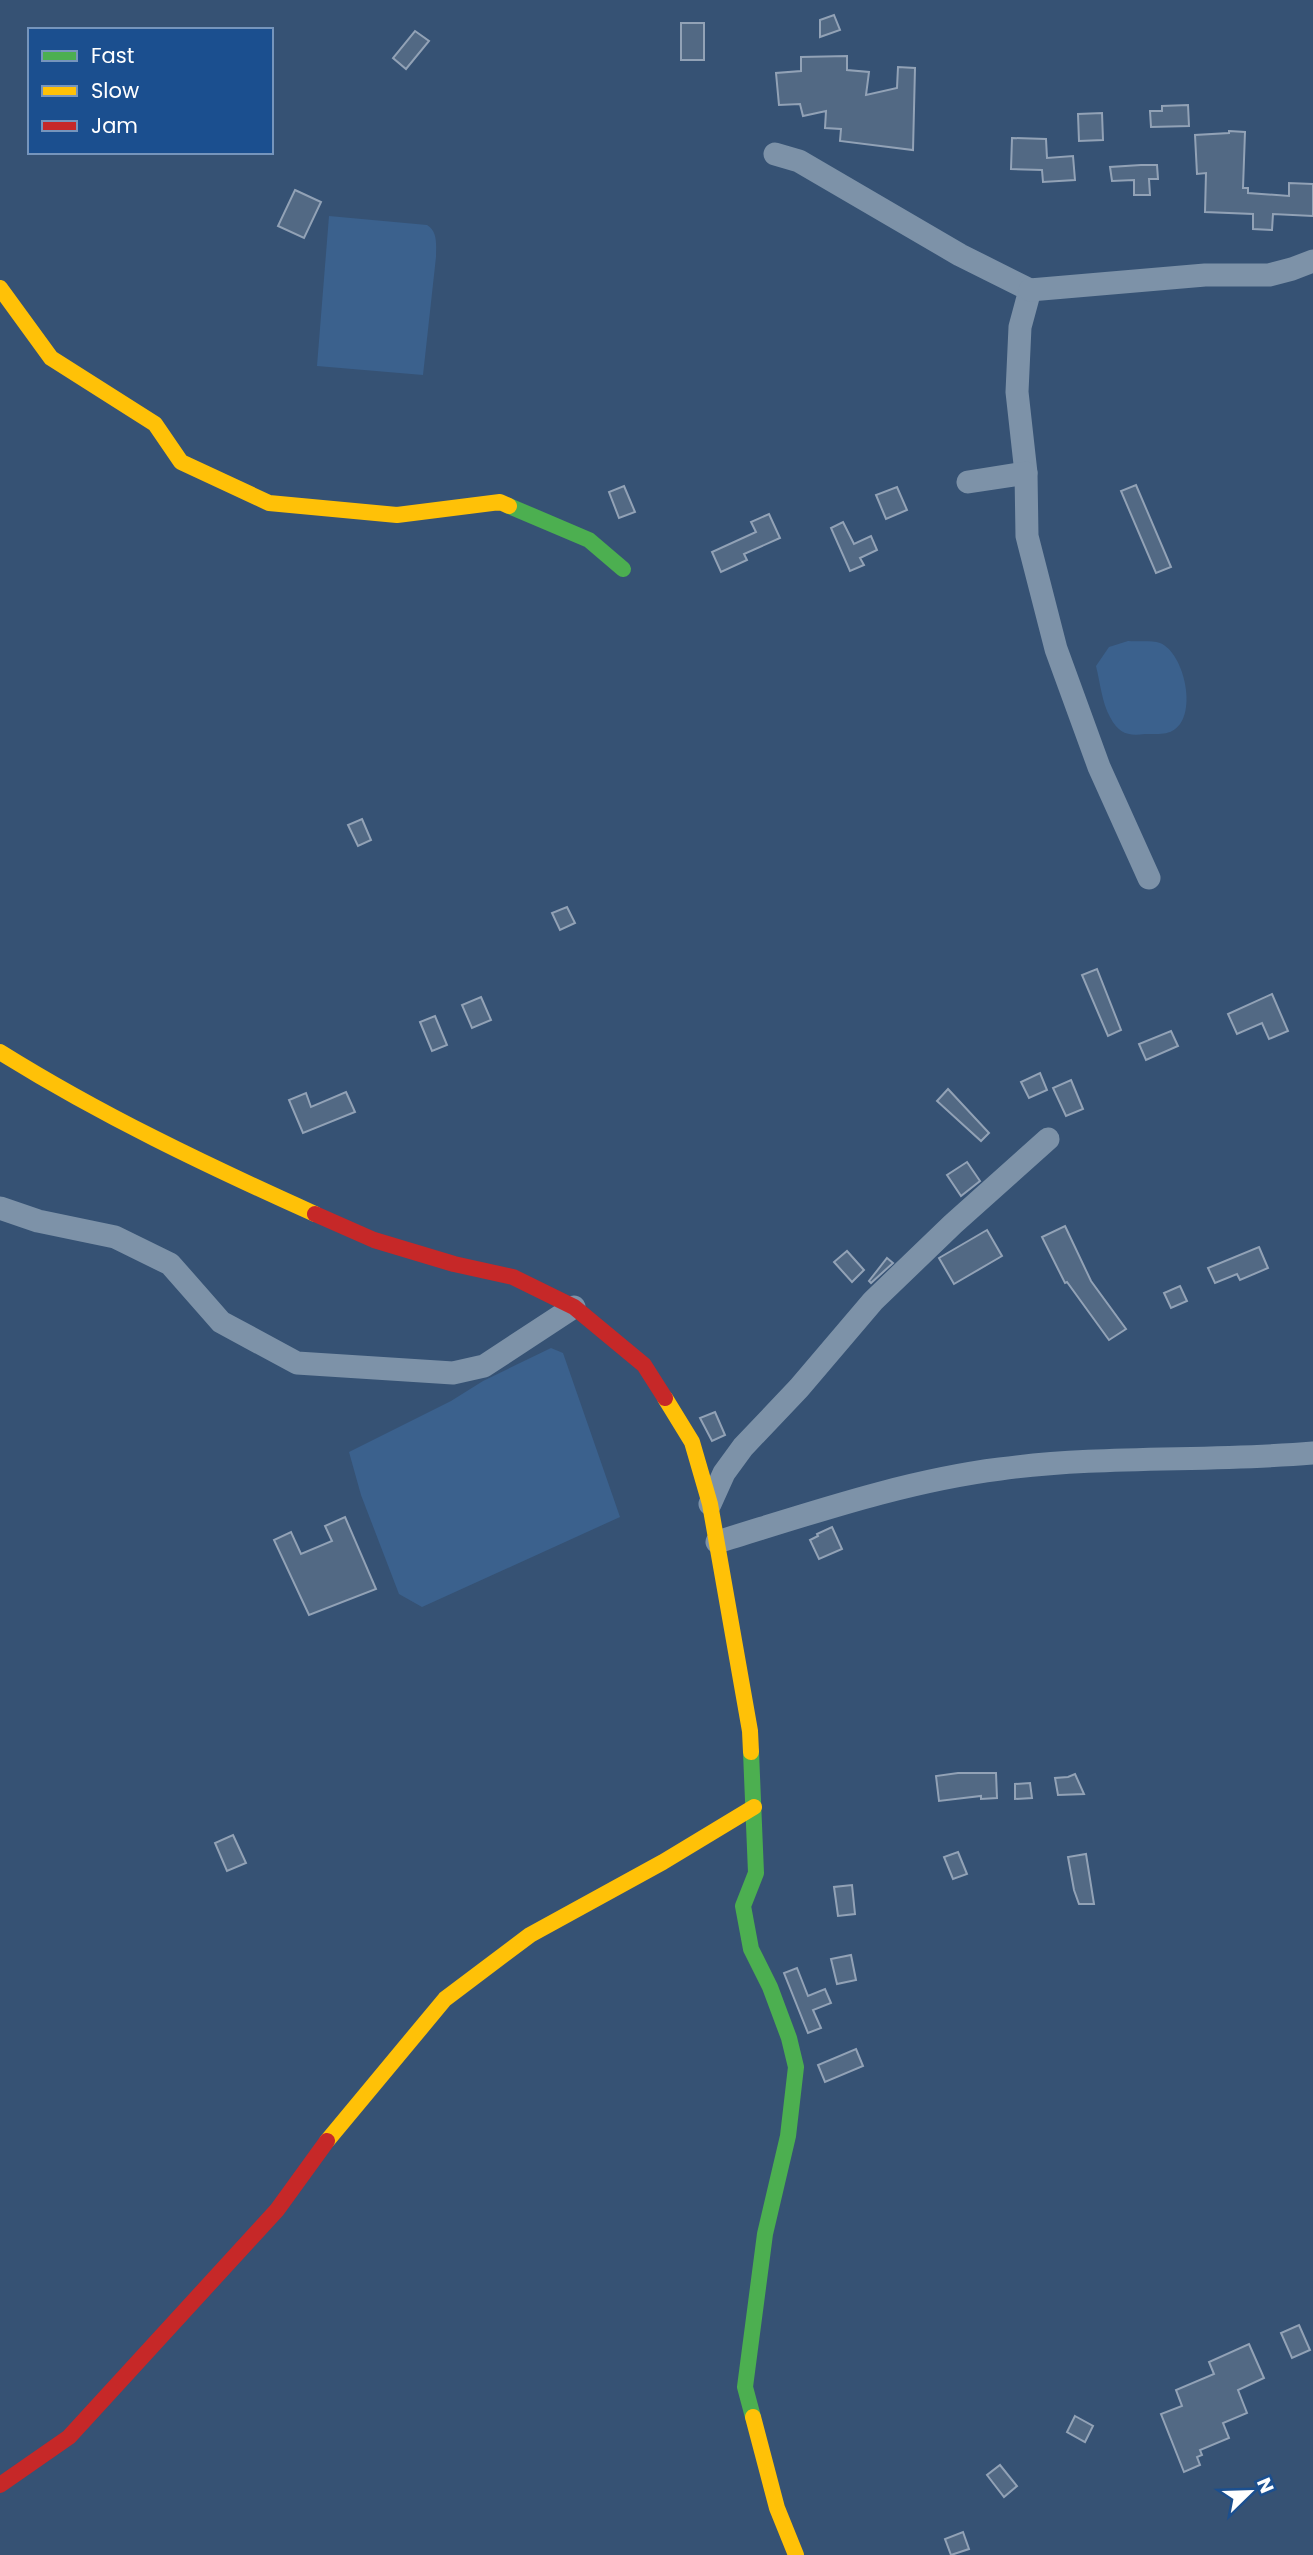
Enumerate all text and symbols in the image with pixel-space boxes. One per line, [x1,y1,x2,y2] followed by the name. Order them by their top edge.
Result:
[28,28,273,154] legend
[91,41,134,70] text: Fast
[91,76,139,105] text: Slow
[91,111,138,140] text: Jam
[1215,2457,1285,2527] north arrow
[1250,2474,1280,2497] text: N

